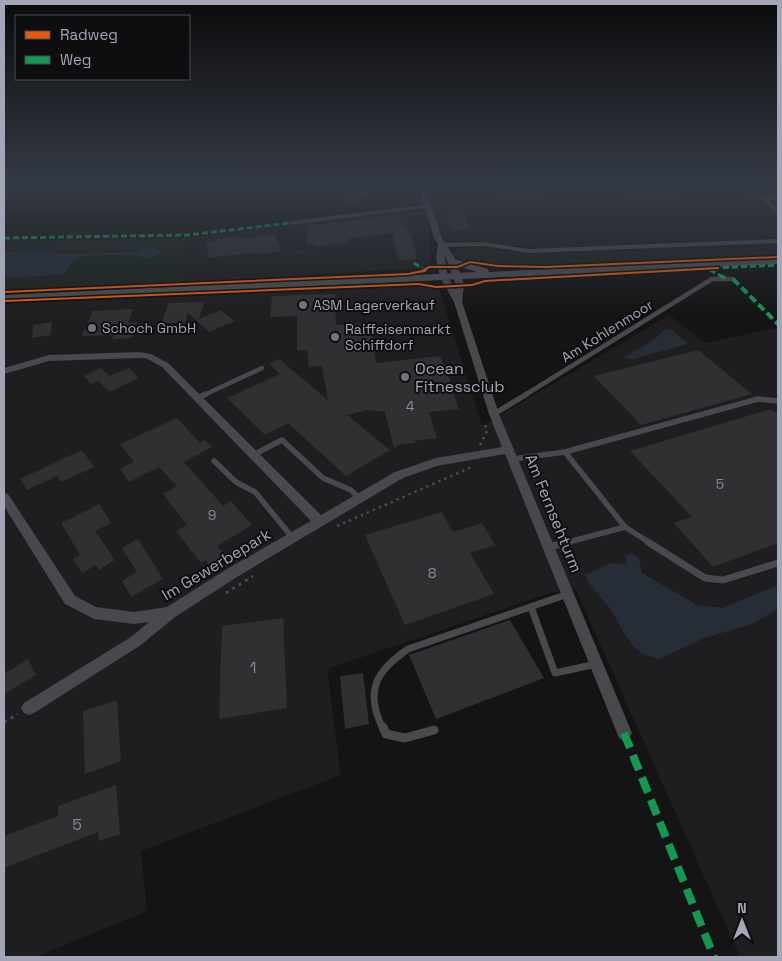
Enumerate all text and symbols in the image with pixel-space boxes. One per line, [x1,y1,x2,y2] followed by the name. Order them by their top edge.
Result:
[15,15,190,80] legend
[60,25,118,44] text: Radweg
[60,50,91,69] text: Weg
[313,296,435,314] place label: ASM Lagerverkauf
[558,296,656,366] street label: Am Kohlenmoor
[297,299,309,311] marker: ASM Lagerverkauf
[102,319,196,337] place label: Schoch GmbH
[345,320,451,354] place label: Raiffeisenmarkt Schiffdorf
[86,322,98,334] marker: Schoch GmbH
[329,331,341,343] marker: Raiffeisenmarkt Schiffdorf
[415,358,505,397] place label: Ocean Fitnessclub
[399,371,411,383] marker: Ocean Fitnessclub
[406,397,415,415] house number: 4
[520,451,587,576] street label: Am Fernsehturm
[716,475,724,493] house number: 5
[208,506,216,524] house number: 9
[158,523,275,605] street label: Im Gewerbepark
[428,564,437,582] house number: 8
[250,657,256,678] house number: 1
[72,814,82,835] house number: 5
[717,896,767,946] north arrow
[737,899,747,917] text: N

